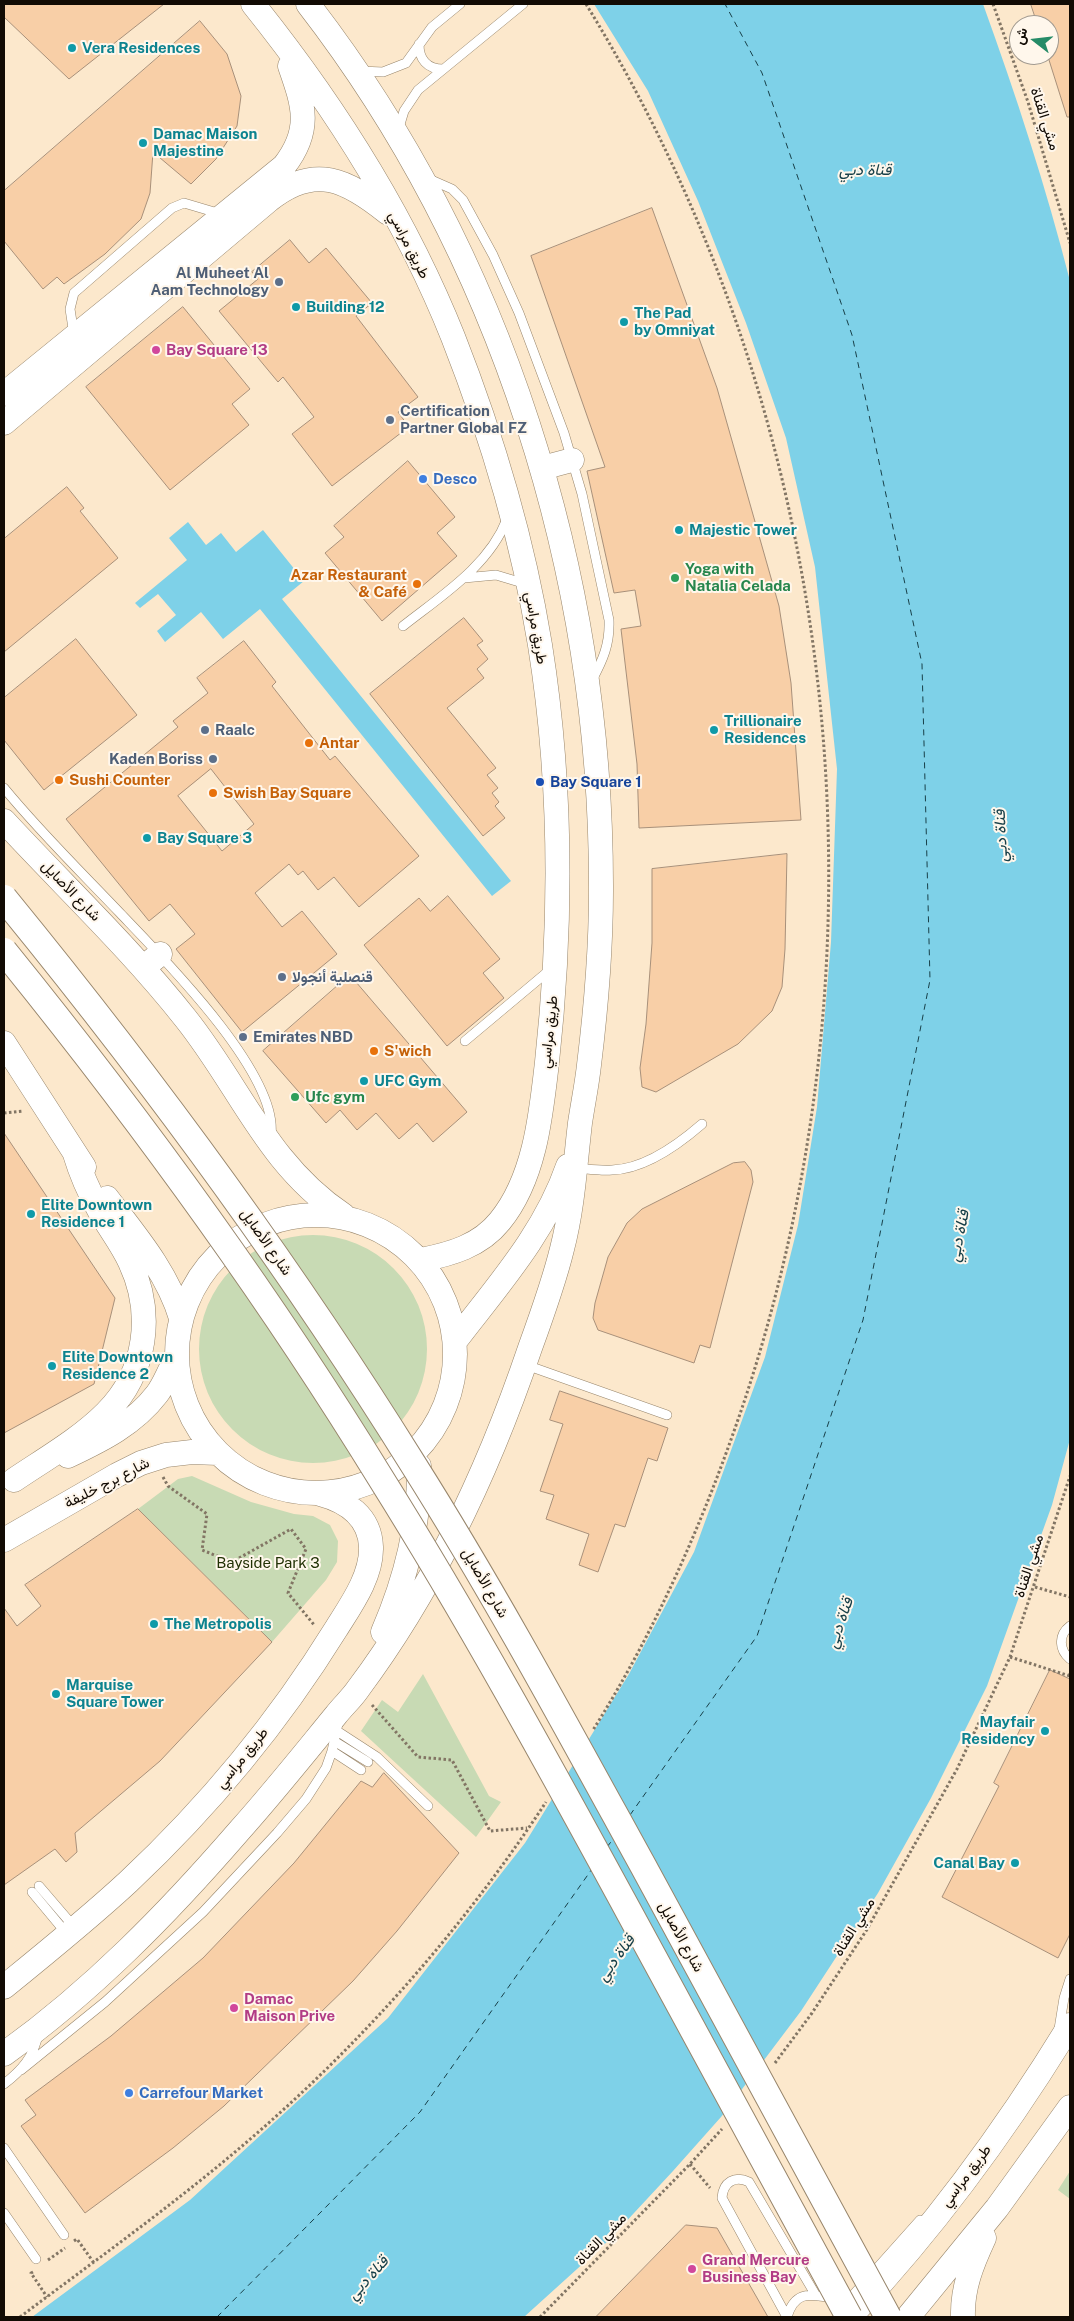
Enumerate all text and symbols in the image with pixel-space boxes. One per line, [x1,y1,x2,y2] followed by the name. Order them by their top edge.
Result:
[1009,15,1059,65] north arrow
[1011,26,1031,46] text: ش
[82,39,200,57] place label: Vera Residences
[66,42,78,54] marker: Vera Residences
[1026,85,1064,153] street label: مشي القناة
[153,125,257,160] place label: Damac Maison Majestine
[137,137,149,149] marker: Damac Maison Majestine
[839,160,891,180] water label: قناة دبي
[384,208,434,282] street label: طريق مراسي
[150,264,269,299] place label: Al Muheet Al Aam Technology
[273,276,285,288] marker: Al Muheet Al Aam Technology
[306,298,385,316] place label: Building 12
[290,301,302,313] marker: Building 12
[634,304,715,339] place label: The Pad by Omniyat
[618,316,630,328] marker: The Pad by Omniyat
[166,341,268,359] place label: Bay Square 13
[150,344,162,356] marker: Bay Square 13
[400,402,527,437] place label: Certification Partner Global FZ
[384,414,396,426] marker: Certification Partner Global FZ
[433,470,477,488] place label: Desco
[417,473,429,485] marker: Desco
[689,521,797,539] place label: Majestic Tower
[673,524,685,536] marker: Majestic Tower
[685,560,791,595] place label: Yoga with Natalia Celada
[291,566,407,601] place label: Azar Restaurant & Café
[669,572,681,584] marker: Yoga with Natalia Celada
[411,578,423,590] marker: Azar Restaurant & Café
[521,590,551,666] street label: طريق مراسي
[724,712,806,747] place label: Trillionaire Residences
[215,721,255,739] place label: Raalc
[199,724,211,736] marker: Raalc
[708,724,720,736] marker: Trillionaire Residences
[319,734,359,752] place label: Antar
[303,737,315,749] marker: Antar
[109,750,203,768] place label: Kaden Boriss
[207,753,219,765] marker: Kaden Boriss
[69,771,170,789] place label: Sushi Counter
[550,773,642,791] place label: Bay Square 1
[53,774,65,786] marker: Sushi Counter
[534,776,546,788] marker: Bay Square 1
[223,784,351,802] place label: Swish Bay Square
[207,787,219,799] marker: Swish Bay Square
[990,809,1012,863] water label: قناة دبي
[157,829,252,847] place label: Bay Square 3
[141,832,153,844] marker: Bay Square 3
[38,857,104,925] street label: شارع الأصايل
[292,968,373,986] place label: قنصلية أنجولا
[276,971,288,983] marker: قنصلية أنجولا
[536,995,562,1069] street label: طريق مراسي
[253,1028,353,1046] place label: Emirates NBD
[237,1031,249,1043] marker: Emirates NBD
[384,1042,431,1060] place label: S'wich
[368,1045,380,1057] marker: S'wich
[374,1072,441,1090] place label: UFC Gym
[358,1075,370,1087] marker: UFC Gym
[305,1088,365,1106] place label: Ufc gym
[289,1091,301,1103] marker: Ufc gym
[41,1196,152,1231] place label: Elite Downtown Residence 1
[236,1205,296,1279] street label: شارع الأصايل
[25,1208,37,1220] marker: Elite Downtown Residence 1
[945,1208,973,1264] water label: قناة دبي
[62,1348,173,1383] place label: Elite Downtown Residence 2
[46,1360,58,1372] marker: Elite Downtown Residence 2
[61,1454,153,1512] street label: شارع برج خليفة
[1010,1532,1048,1600] street label: مشي القناة
[458,1545,512,1621] street label: شارع الأصايل
[216,1554,320,1572] park label: Bayside Park 3
[822,1595,858,1651] water label: قناة دبي
[164,1615,272,1633] place label: The Metropolis
[148,1618,160,1630] marker: The Metropolis
[66,1676,164,1711] place label: Marquise Square Tower
[50,1688,62,1700] marker: Marquise Square Tower
[961,1713,1035,1748] place label: Mayfair Residency
[212,1724,272,1792] street label: طريق مراسي
[1039,1725,1051,1737] marker: Mayfair Residency
[933,1854,1005,1872] place label: Canal Bay
[1009,1857,1021,1869] marker: Canal Bay
[829,1895,879,1959] street label: مشي القناة
[654,1899,708,1975] street label: شارع الأصايل
[593,1931,639,1985] water label: قناة دبي
[244,1990,335,2025] place label: Damac Maison Prive
[228,2002,240,2014] marker: Damac Maison Prive
[139,2084,263,2102] place label: Carrefour Market
[123,2087,135,2099] marker: Carrefour Market
[937,2141,995,2211] street label: طريق مراسي
[572,2209,630,2269] street label: مشي القناة
[702,2251,810,2286] place label: Grand Mercure Business Bay
[343,2252,393,2304] water label: قناة دبي
[686,2263,698,2275] marker: Grand Mercure Business Bay

